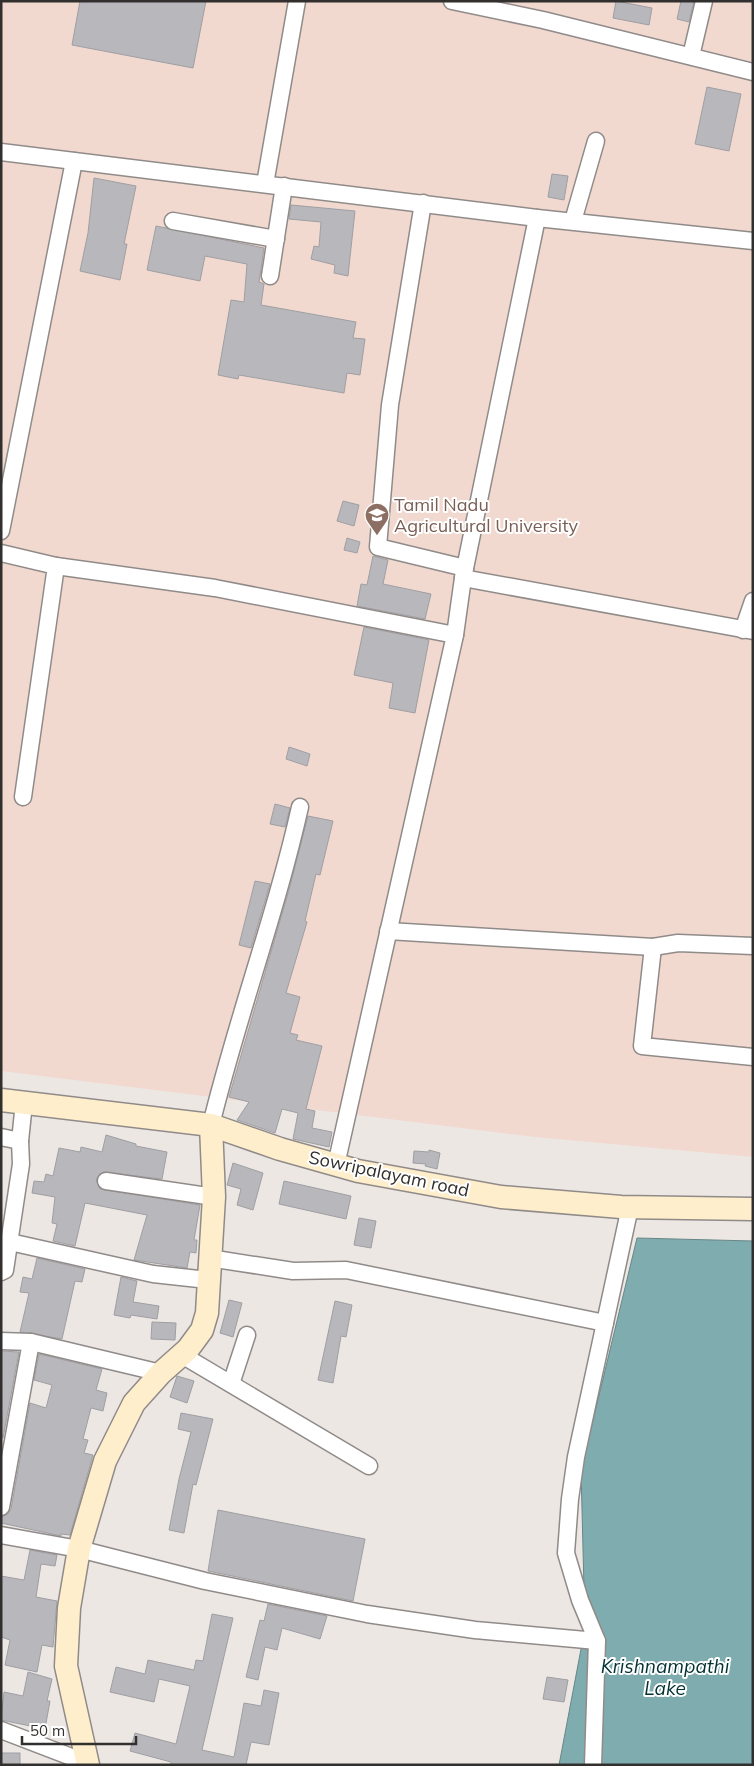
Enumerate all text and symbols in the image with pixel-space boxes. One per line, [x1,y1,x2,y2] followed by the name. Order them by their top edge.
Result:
[394,493,579,537] place label: Tamil Nadu Agricultural University
[364,502,390,536] school or university icon: Tamil Nadu Agricultural University
[307,1145,471,1202] street label: Sowripalayam road
[601,1654,730,1700] water label: Krishnampathi Lake
[22,1714,136,1746] scale bar
[30,1721,65,1740] text: 50 m

